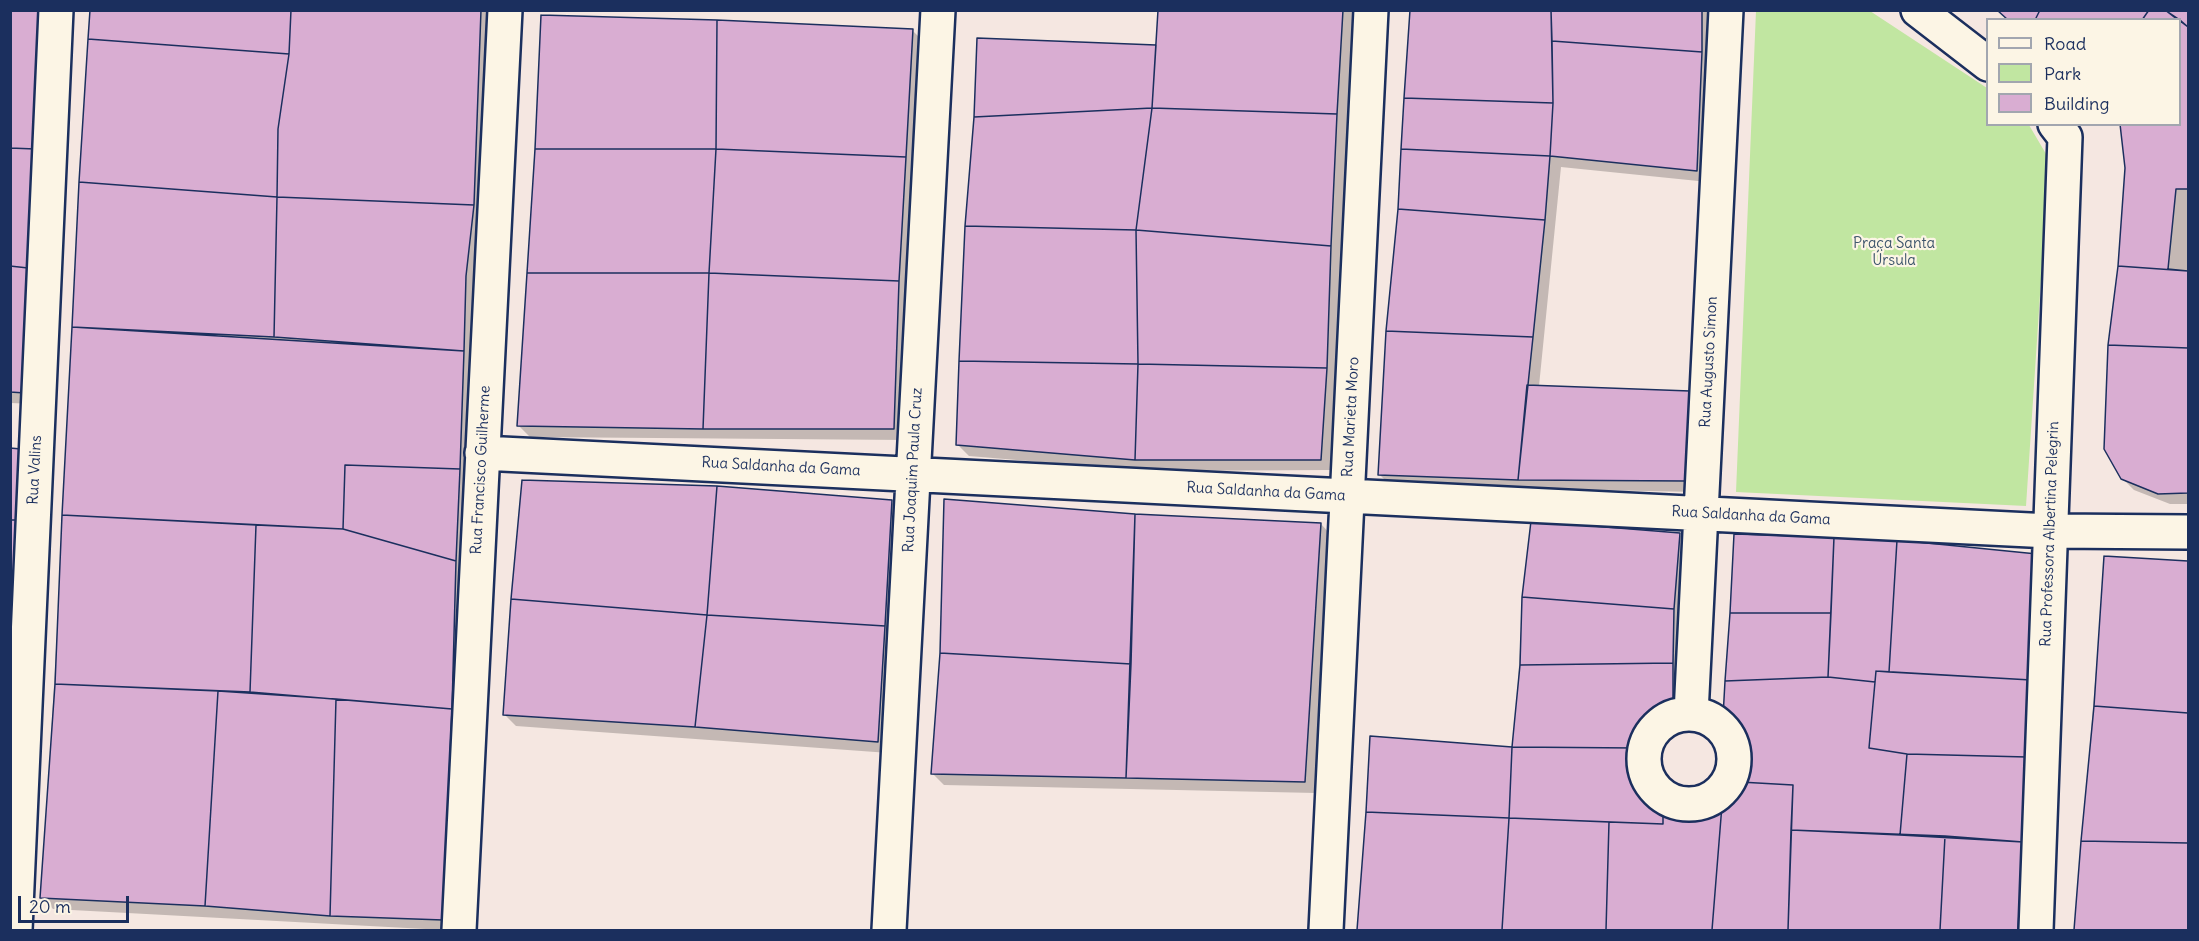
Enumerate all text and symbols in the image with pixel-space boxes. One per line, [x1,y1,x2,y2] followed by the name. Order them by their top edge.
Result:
[1986,18,2181,126] legend
[2044,32,2086,55] text: Road
[2044,62,2081,85] text: Park
[2044,92,2109,115] text: Building
[1853,235,1935,270] park label: Praça Santa Úrsula
[1697,296,1721,428] street label: Rua Augusto Simon
[1339,356,1363,478] street label: Rua Marieta Moro
[468,385,494,555] street label: Rua Francisco Guilherme
[900,387,926,553] street label: Rua Joaquim Paula Cruz
[2037,421,2063,647] street label: Rua Professora Albertina Pelegrin
[24,435,46,505] street label: Rua Valins
[701,454,861,480] street label: Rua Saldanha da Gama
[1186,479,1346,505] street label: Rua Saldanha da Gama
[1671,503,1831,529] street label: Rua Saldanha da Gama
[21,884,132,922] scale bar
[29,895,71,918] text: 20 m

